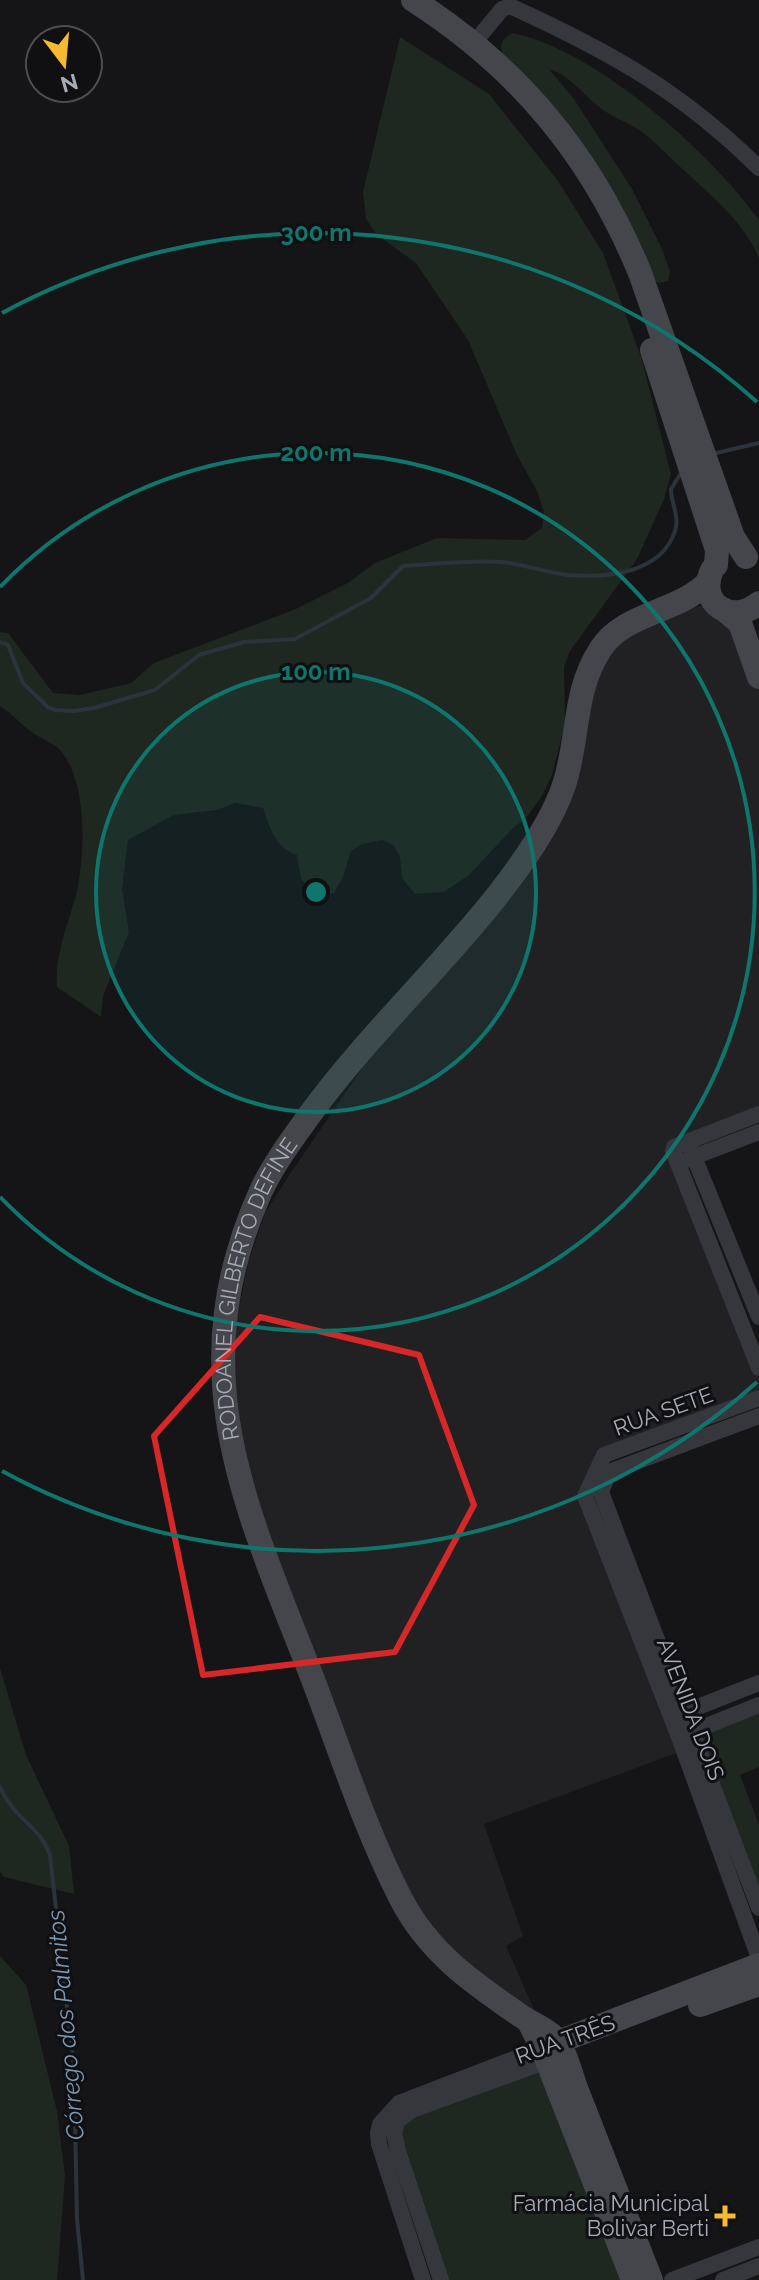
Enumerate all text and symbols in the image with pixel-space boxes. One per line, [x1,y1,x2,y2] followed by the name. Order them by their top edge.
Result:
[24,24,104,104] north arrow
[58,68,81,98] text: N
[281,218,351,247] text: 300 m
[280,438,352,467] text: 200 m
[281,657,351,686] text: 100 m
[302,878,330,906] centre of rings
[210,1133,302,1443] street label: RODOANEL GILBERTO DEFINE
[610,1381,716,1441] street label: RUA SETE
[652,1634,730,1784] street label: AVENIDA DOIS
[41,1909,90,2142] water label: Córrego dos Palmitos
[512,2009,618,2069] street label: RUA TRÊS
[513,2190,709,2241] place label: Farmácia Municipal Bolivar Berti
[716,2207,734,2225] marker: Farmácia Municipal Bolivar Berti

